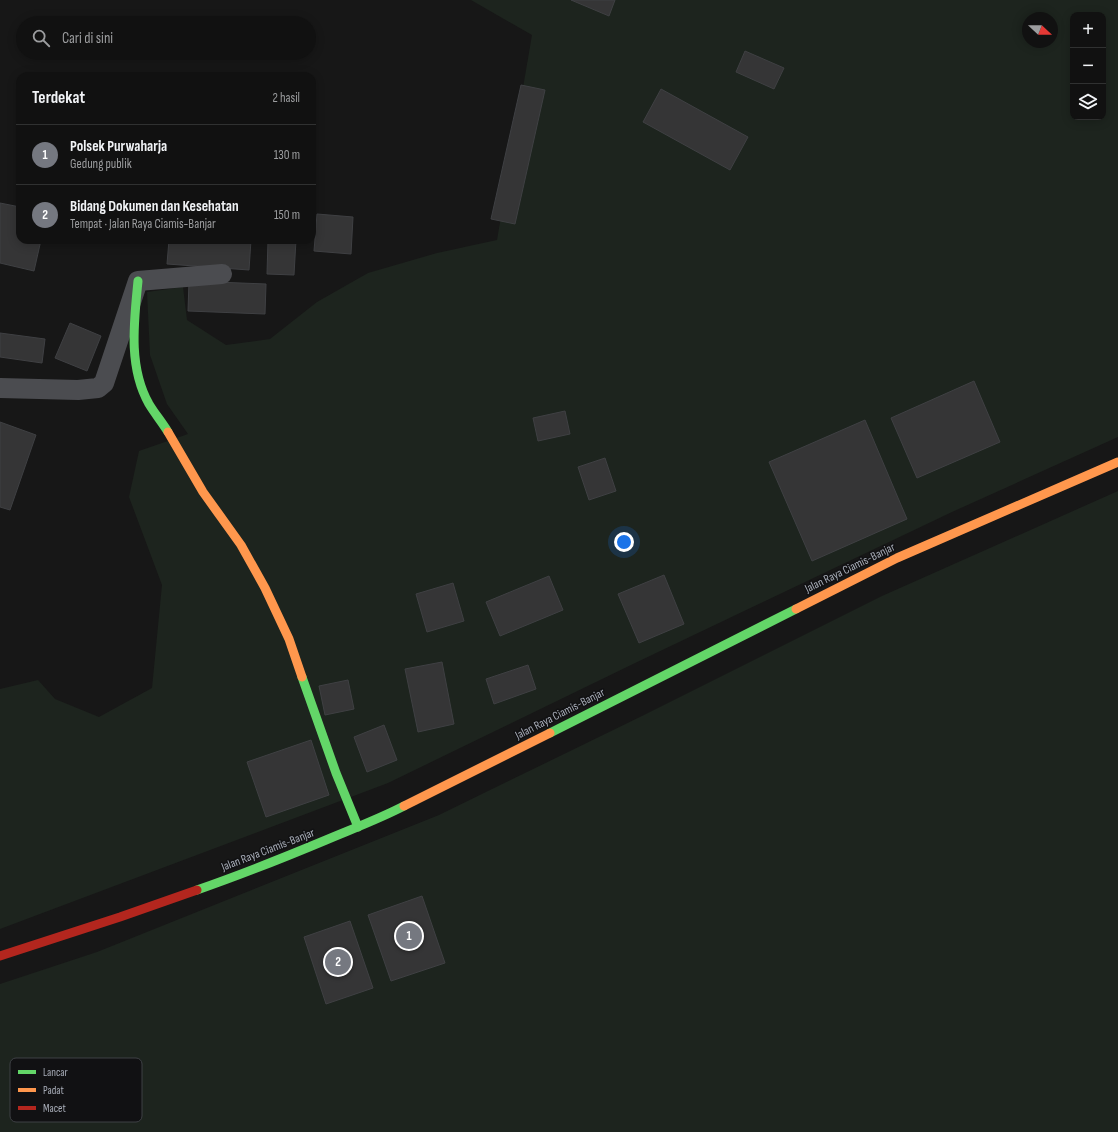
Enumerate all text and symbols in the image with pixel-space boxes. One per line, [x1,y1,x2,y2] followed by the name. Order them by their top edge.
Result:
[1022,12,1058,48] north arrow
[1070,12,1106,120] map controls
[1070,12,1106,48] button: +
[16,16,316,60] search box
[30,27,52,49] icon: search
[62,29,113,48] text: Cari di sini
[1070,48,1106,84] button: −
[1070,84,1106,120] button: layers
[32,88,85,108] text: Terdekat
[273,90,300,106] text: 2 hasil
[70,137,167,156] text: Polsek Purwaharja
[42,147,48,163] text: 1
[274,147,300,163] text: 130 m
[70,156,132,172] text: Gedung publik
[70,197,239,216] text: Bidang Dokumen dan Kesehatan
[42,207,48,223] text: 2
[274,207,300,223] text: 150 m
[70,216,216,232] text: Tempat · Jalan Raya Ciamis-Banjar
[614,532,634,552] your location
[802,539,898,597] street label: Jalan Raya Ciamis-Banjar
[512,685,608,744] street label: Jalan Raya Ciamis-Banjar
[218,825,317,875] street label: Jalan Raya Ciamis-Banjar
[396,921,422,951] pin: 1
[325,947,351,977] pin: 2
[10,1058,142,1122] legend
[43,1066,68,1079] text: Lancar
[43,1084,65,1097] text: Padat
[43,1102,67,1115] text: Macet

